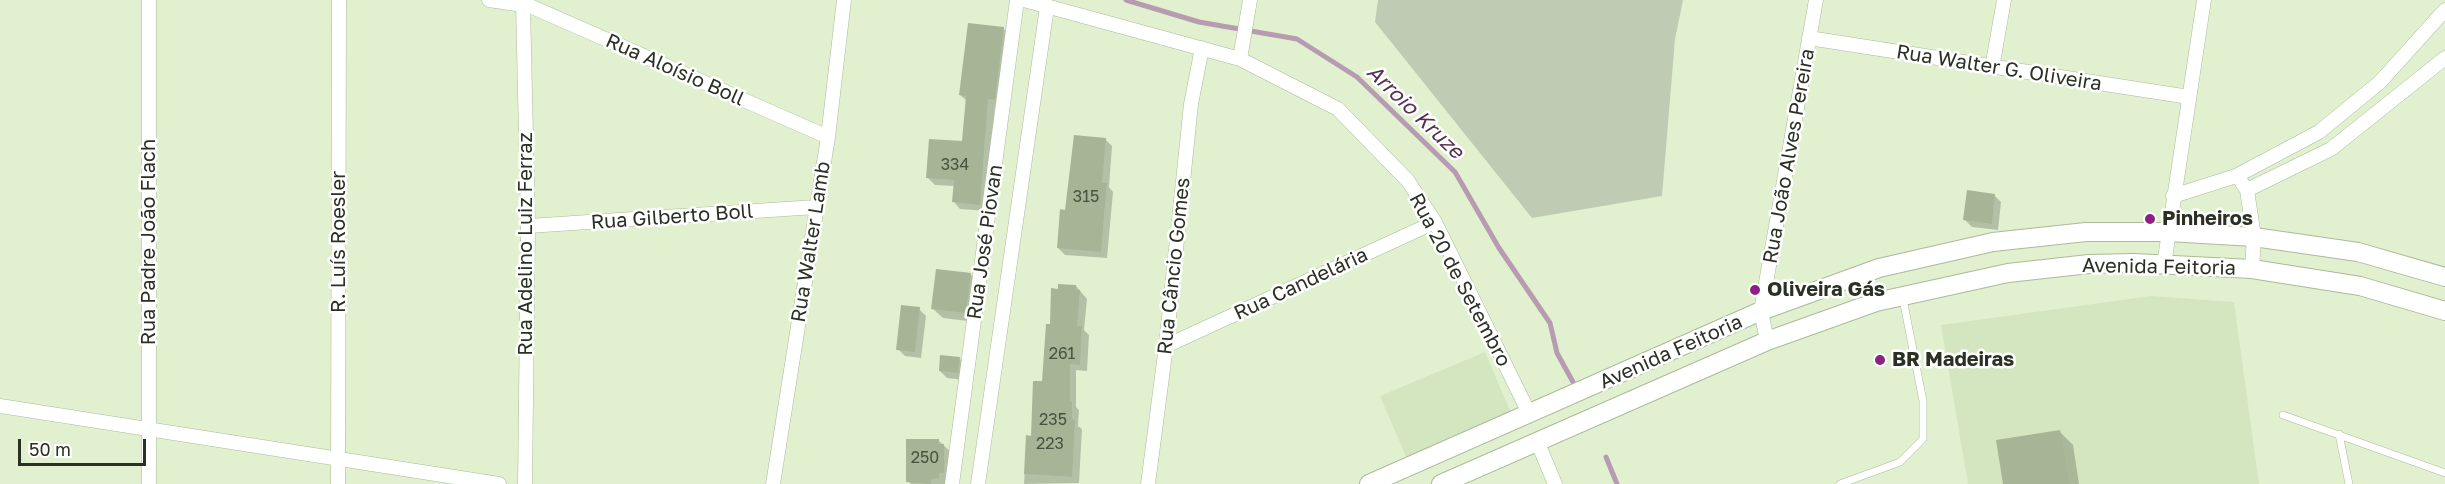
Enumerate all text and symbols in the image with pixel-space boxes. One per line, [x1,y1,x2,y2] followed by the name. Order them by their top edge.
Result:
[602,29,748,111] street label: Rua Aloísio Boll
[1895,40,2103,96] street label: Rua Walter G. Oliveira
[1758,47,1820,265] street label: Rua João Alves Pereira
[1361,60,1469,164] water label: Arroio Kruze
[514,132,538,356] street label: Rua Adelino Luiz Ferraz
[137,139,161,345] street label: Rua Padre João Flach
[941,155,969,175] house number: 334
[786,160,836,324] street label: Rua Walter Lamb
[962,163,1008,321] street label: Rua José Piovan
[327,171,351,313] street label: R. Luís Roesler
[1153,176,1195,356] street label: Rua Câncio Gomes
[1073,187,1099,207] house number: 315
[1404,189,1516,371] street label: Rua 20 de Setembro
[590,199,754,235] street label: Rua Gilberto Boll
[2162,207,2253,231] place label: Pinheiros
[2143,212,2157,226] marker: Pinheiros
[1230,243,1372,325] street label: Rua Candelária
[2082,254,2236,280] street label: Avenida Feitoria
[1767,278,1885,302] place label: Oliveira Gás
[1748,283,1762,297] marker: Oliveira Gás
[1596,310,1746,394] street label: Avenida Feitoria
[1049,344,1075,364] house number: 261
[1892,348,2014,372] place label: BR Madeiras
[1873,353,1887,367] marker: BR Madeiras
[1039,410,1067,430] house number: 235
[21,427,148,465] scale bar
[1036,434,1064,454] house number: 223
[29,438,71,460] text: 50 m
[911,448,939,468] house number: 250

